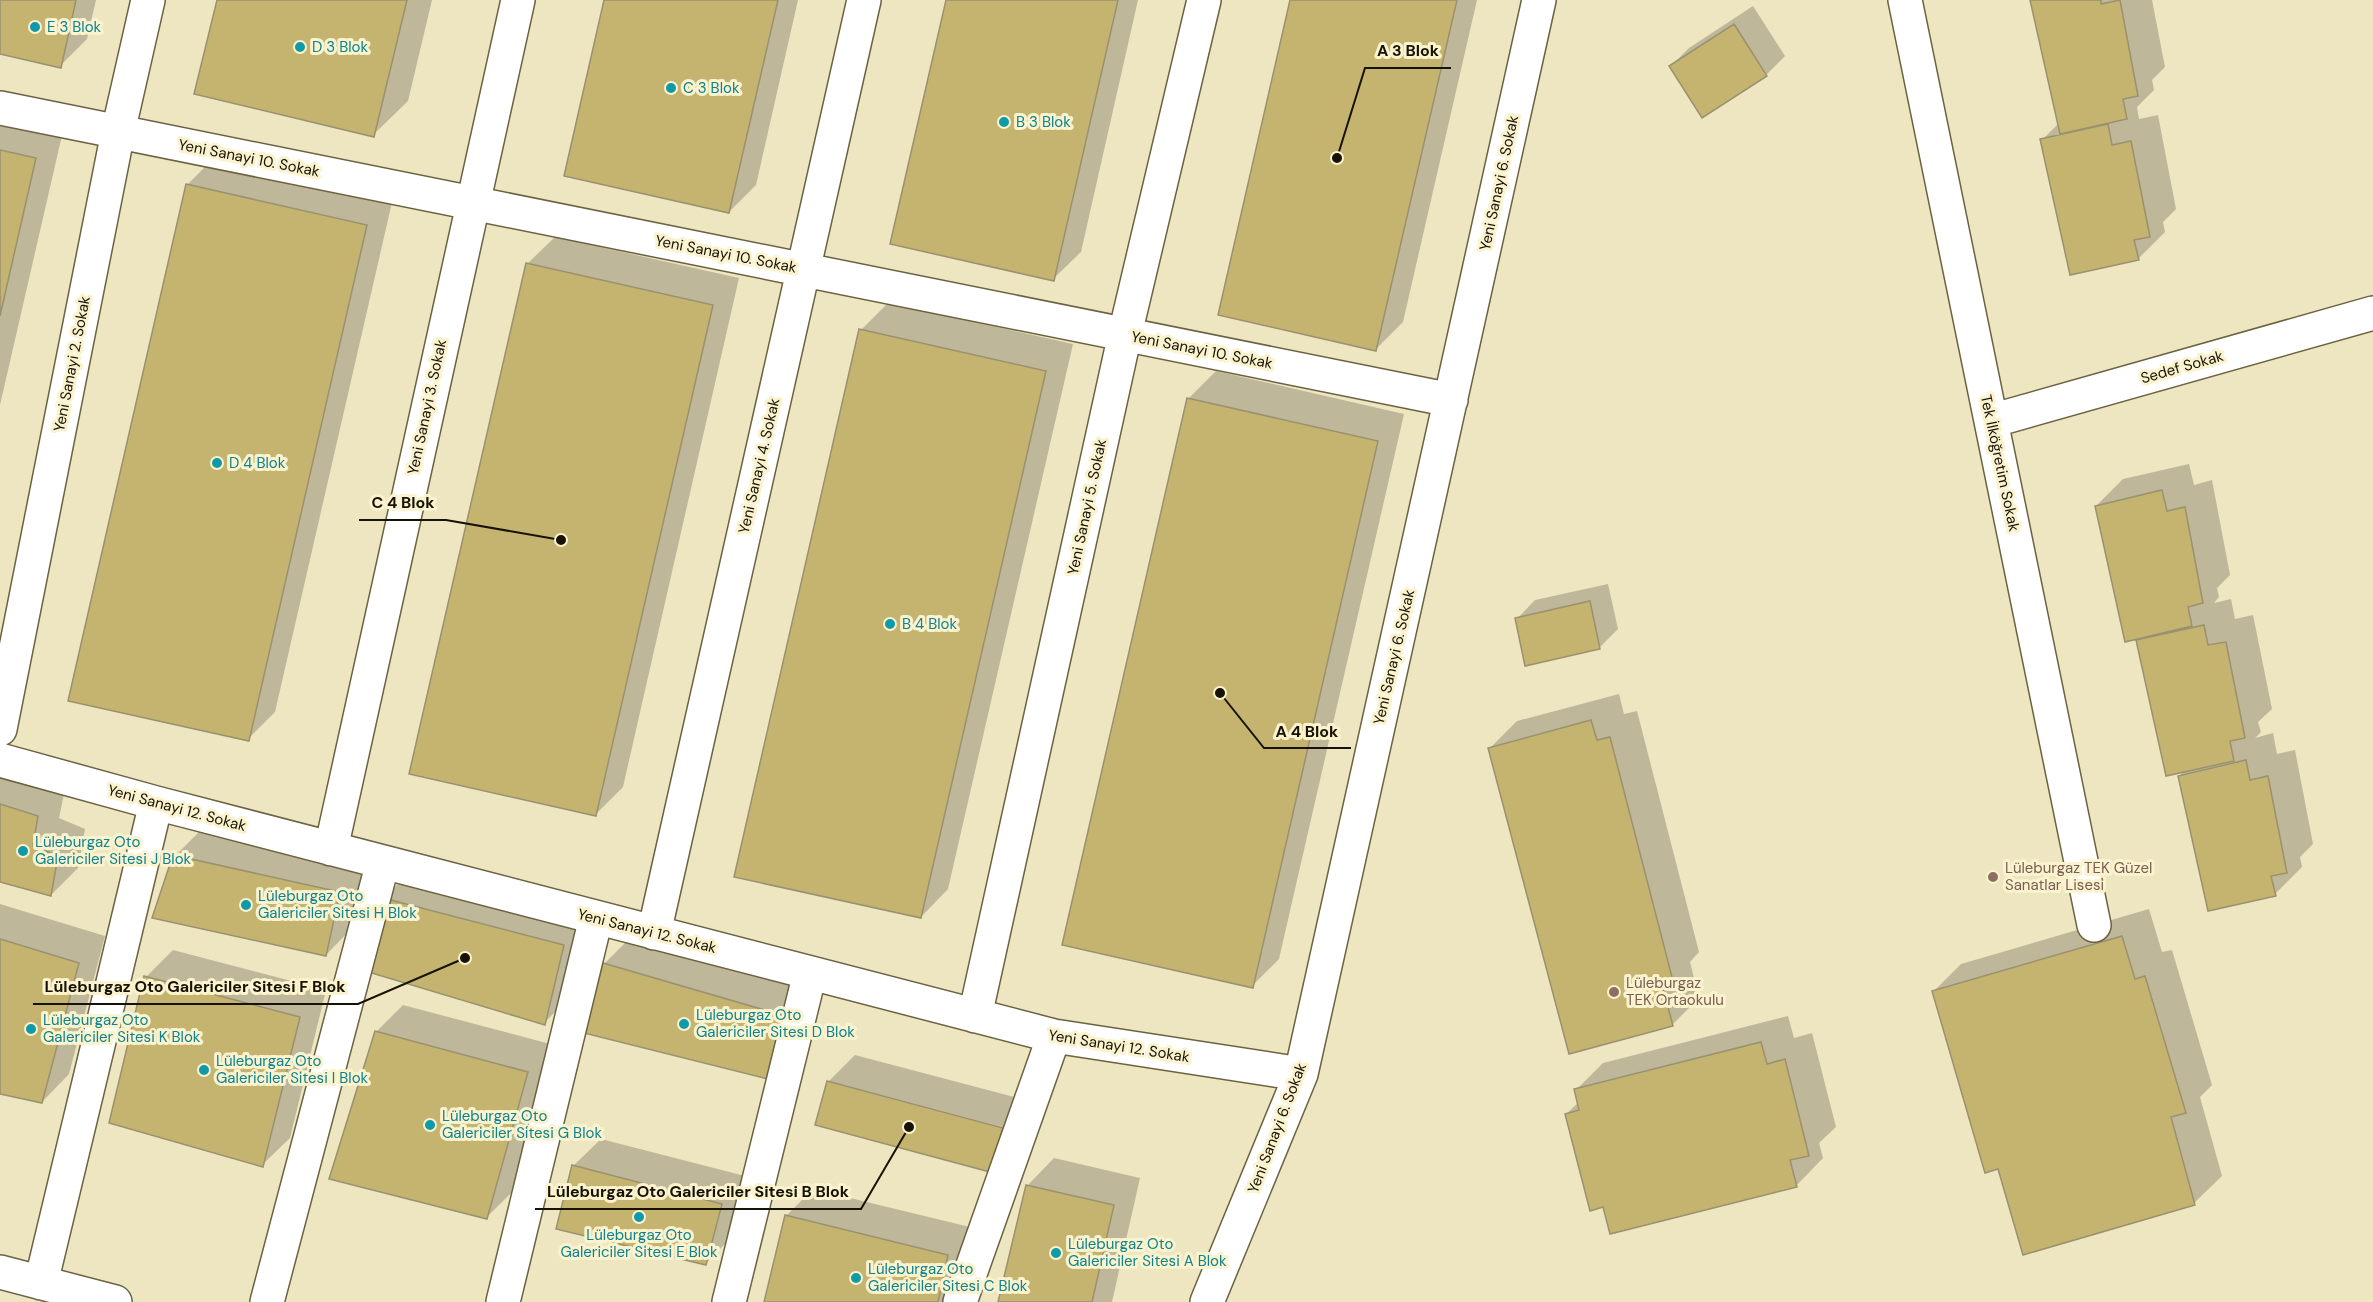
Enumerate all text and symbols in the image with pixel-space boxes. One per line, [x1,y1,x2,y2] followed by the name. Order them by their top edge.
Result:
[47,17,102,37] place label: E 3 Blok
[28,20,42,34] marker: E 3 Blok
[1365,34,1451,68] callout: A 3 Blok
[312,37,368,57] place label: D 3 Blok
[293,40,307,54] marker: D 3 Blok
[1377,40,1440,61] text: A 3 Blok
[683,78,740,98] place label: C 3 Blok
[664,81,678,95] marker: C 3 Blok
[1016,112,1071,132] place label: B 3 Blok
[1475,113,1523,253] street label: Yeni Sanayi 6. Sokak
[997,115,1011,129] marker: B 3 Blok
[177,134,322,182] street label: Yeni Sanayi 10. Sokak
[654,230,799,278] street label: Yeni Sanayi 10. Sokak
[49,294,95,434] street label: Yeni Sanayi 2. Sokak
[1130,326,1275,374] street label: Yeni Sanayi 10. Sokak
[403,337,451,477] street label: Yeni Sanayi 3. Sokak
[2138,346,2226,388] street label: Sedef Sokak
[1976,393,2024,534] street label: Tek İlköğretim Sokak
[734,396,784,536] street label: Yeni Sanayi 4. Sokak
[1063,437,1111,577] street label: Yeni Sanayi 5. Sokak
[229,453,286,473] place label: D 4 Blok
[210,456,224,470] marker: D 4 Blok
[359,486,446,520] callout: C 4 Blok
[371,492,435,513] text: C 4 Blok
[1369,587,1419,727] street label: Yeni Sanayi 6. Sokak
[902,614,957,634] place label: B 4 Blok
[883,617,897,631] marker: B 4 Blok
[1264,714,1351,748] callout: A 4 Blok
[1276,721,1339,742] text: A 4 Blok
[106,780,249,836] street label: Yeni Sanayi 12. Sokak
[35,832,192,869] place label: Lüleburgaz Oto Galericiler Sitesi J Blok
[16,844,30,858] marker: Lüleburgaz Oto Galericiler Sitesi J Blok
[2005,858,2152,895] place label: Lüleburgaz TEK Güzel Sanatlar Lisesi
[1986,870,2000,884] marker: Lüleburgaz TEK Güzel Sanatlar Lisesi
[258,886,417,923] place label: Lüleburgaz Oto Galericiler Sitesi H Blok
[239,898,253,912] marker: Lüleburgaz Oto Galericiler Sitesi H Blok
[575,904,719,958] street label: Yeni Sanayi 12. Sokak
[33,970,358,1004] callout: Lüleburgaz Oto Galericiler Sitesi F Blok
[1626,973,1724,1010] place label: Lüleburgaz TEK Ortaokulu
[45,976,346,997] text: Lüleburgaz Oto Galericiler Sitesi F Blok
[1607,985,1621,999] marker: Lüleburgaz TEK Ortaokulu
[696,1005,855,1042] place label: Lüleburgaz Oto Galericiler Sitesi D Blok
[43,1010,201,1047] place label: Lüleburgaz Oto Galericiler Sitesi K Blok
[677,1017,691,1031] marker: Lüleburgaz Oto Galericiler Sitesi D Blok
[24,1022,38,1036] marker: Lüleburgaz Oto Galericiler Sitesi K Blok
[1047,1025,1191,1067] street label: Yeni Sanayi 12. Sokak
[216,1051,369,1088] place label: Lüleburgaz Oto Galericiler Sitesi I Blok
[1243,1060,1311,1196] street label: Yeni Sanayi 6. Sokak
[197,1063,211,1077] marker: Lüleburgaz Oto Galericiler Sitesi I Blok
[442,1106,602,1143] place label: Lüleburgaz Oto Galericiler Sitesi G Blok
[423,1118,437,1132] marker: Lüleburgaz Oto Galericiler Sitesi G Blok
[535,1175,861,1209] callout: Lüleburgaz Oto Galericiler Sitesi B Blok
[547,1181,850,1202] text: Lüleburgaz Oto Galericiler Sitesi B Blok
[632,1210,646,1224] marker: Lüleburgaz Oto Galericiler Sitesi E Blok
[560,1225,718,1262] place label: Lüleburgaz Oto Galericiler Sitesi E Blok
[1068,1234,1227,1271] place label: Lüleburgaz Oto Galericiler Sitesi A Blok
[1049,1246,1063,1260] marker: Lüleburgaz Oto Galericiler Sitesi A Blok
[868,1259,1028,1296] place label: Lüleburgaz Oto Galericiler Sitesi C Blok
[849,1271,863,1285] marker: Lüleburgaz Oto Galericiler Sitesi C Blok

